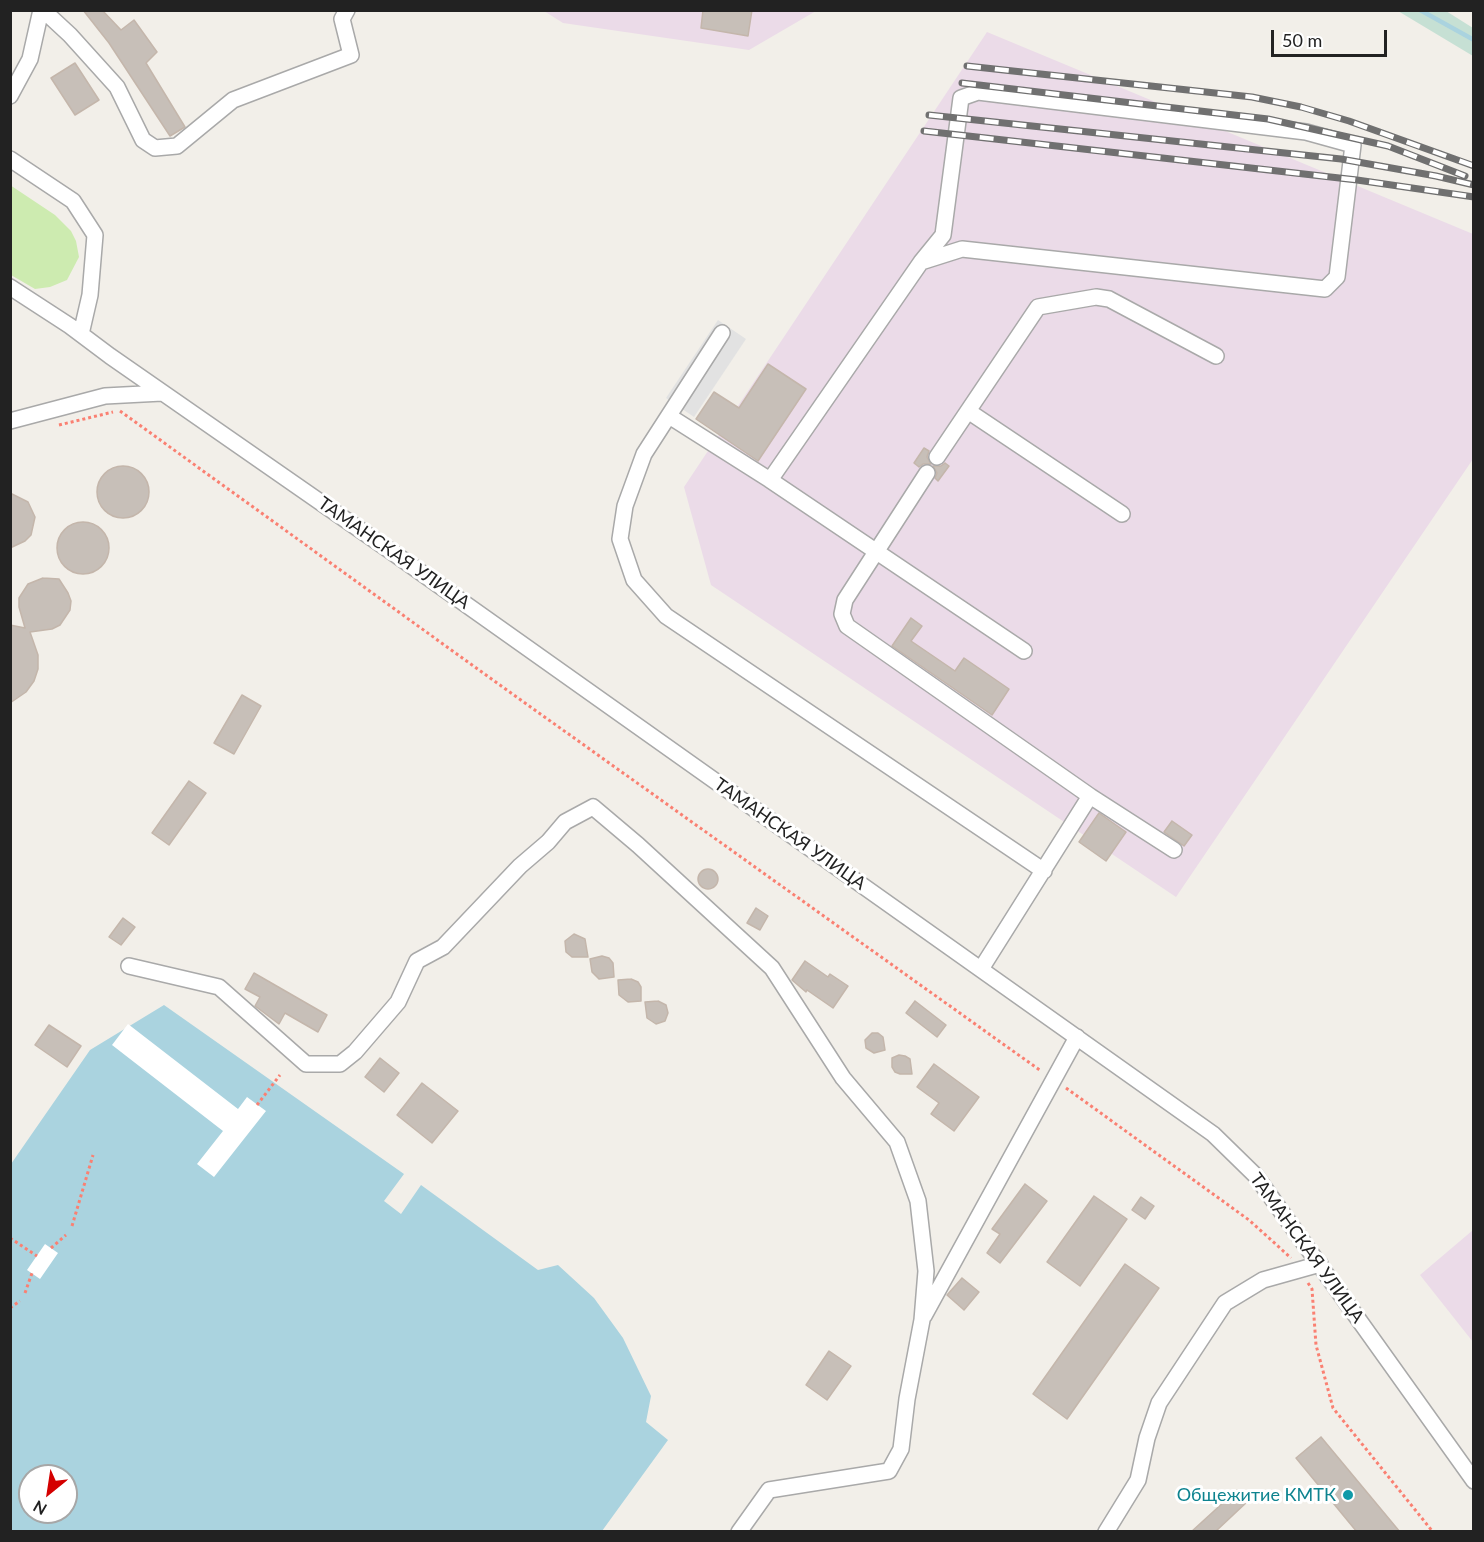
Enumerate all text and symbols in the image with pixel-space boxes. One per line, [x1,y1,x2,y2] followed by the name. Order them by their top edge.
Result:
[1274,18,1390,56] scale bar
[1282,29,1322,51] text: 50 m
[314,492,474,614] street label: ТАМАНСКАЯ УЛИЦА
[710,773,870,895] street label: ТАМАНСКАЯ УЛИЦА
[1245,1169,1369,1327] street label: ТАМАНСКАЯ УЛИЦА
[18,1464,78,1524] north arrow
[1177,1484,1336,1506] place label: Общежитие КМТК
[1341,1488,1355,1502] marker: Общежитие КМТК
[30,1497,50,1520] text: N

